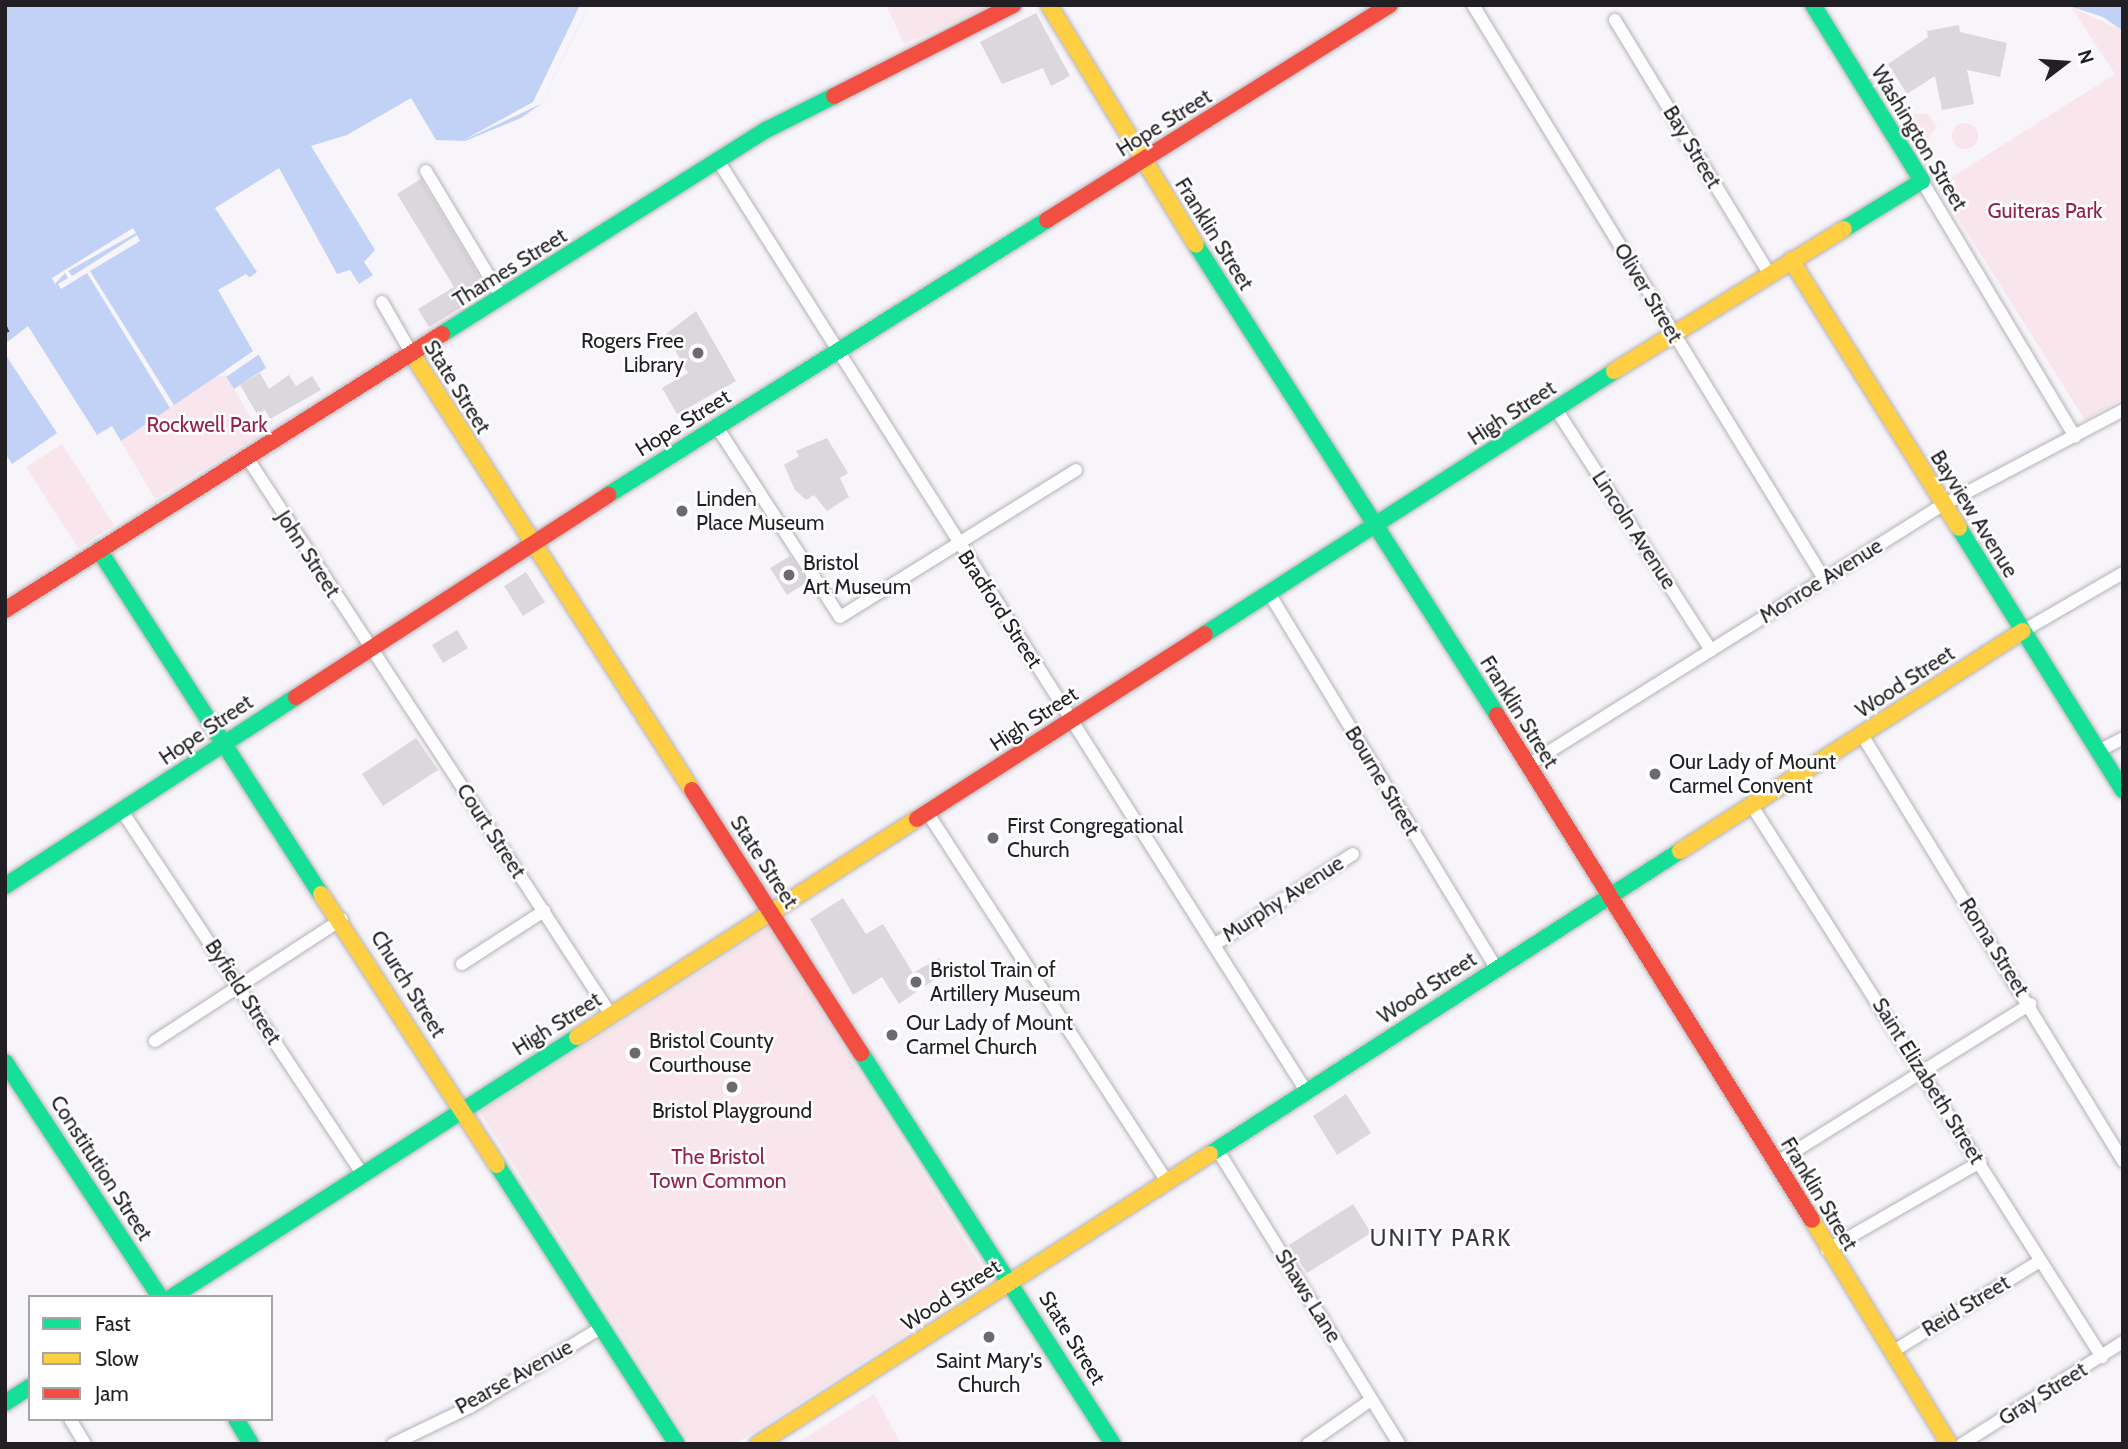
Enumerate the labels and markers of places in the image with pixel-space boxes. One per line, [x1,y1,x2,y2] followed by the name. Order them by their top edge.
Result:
[581,328,684,378] place label: Rogers Free Library
[690,345,706,361] marker: Rogers Free Library
[696,486,824,536] place label: Linden Place Museum
[674,503,690,519] marker: Linden Place Museum
[803,550,911,600] place label: Bristol Art Museum
[781,567,797,583] marker: Bristol Art Museum
[1669,749,1836,799] place label: Our Lady of Mount Carmel Convent
[1647,766,1663,782] marker: Our Lady of Mount Carmel Convent
[1007,813,1183,863] place label: First Congregational Church
[985,830,1001,846] marker: First Congregational Church
[930,957,1080,1007] place label: Bristol Train of Artillery Museum
[908,974,924,990] marker: Bristol Train of Artillery Museum
[906,1010,1073,1060] place label: Our Lady of Mount Carmel Church
[884,1027,900,1043] marker: Our Lady of Mount Carmel Church
[649,1028,774,1078] place label: Bristol County Courthouse
[627,1045,643,1061] marker: Bristol County Courthouse
[724,1079,740,1095] marker: Bristol Playground
[652,1098,812,1124] place label: Bristol Playground
[981,1329,997,1345] marker: Saint Mary's Church
[936,1348,1042,1398] place label: Saint Mary's Church

